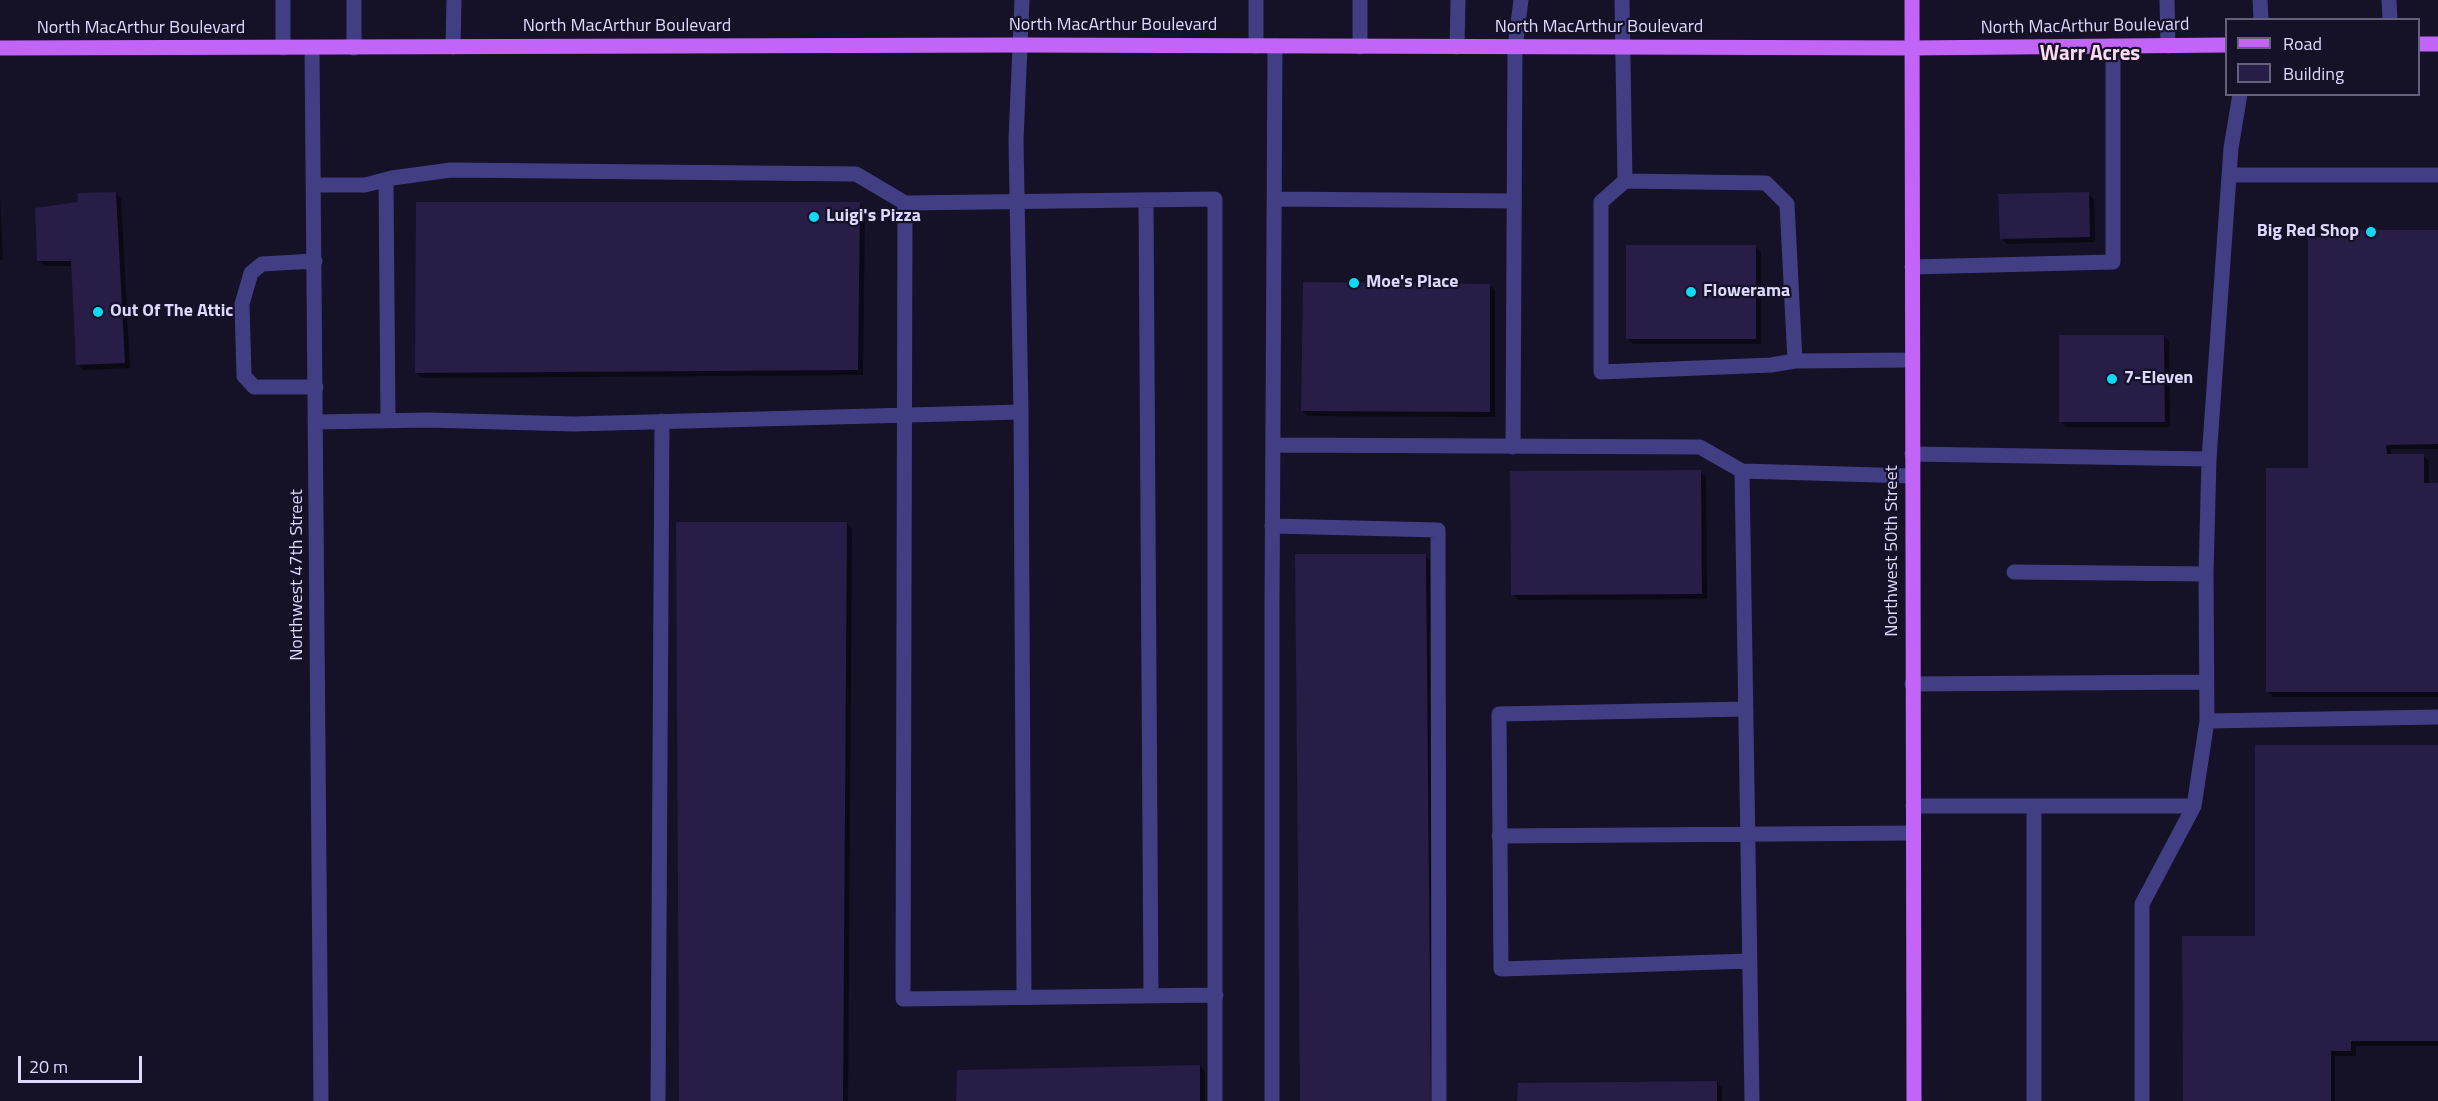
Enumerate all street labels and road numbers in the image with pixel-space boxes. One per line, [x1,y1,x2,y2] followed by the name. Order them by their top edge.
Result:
[1980,14,2190,40] street label: North MacArthur Boulevard
[1009,15,1217,37] street label: North MacArthur Boulevard
[523,16,731,38] street label: North MacArthur Boulevard
[1495,17,1703,39] street label: North MacArthur Boulevard
[37,18,245,40] street label: North MacArthur Boulevard
[1882,465,1904,637] street label: Northwest 50th Street
[287,489,309,661] street label: Northwest 47th Street

